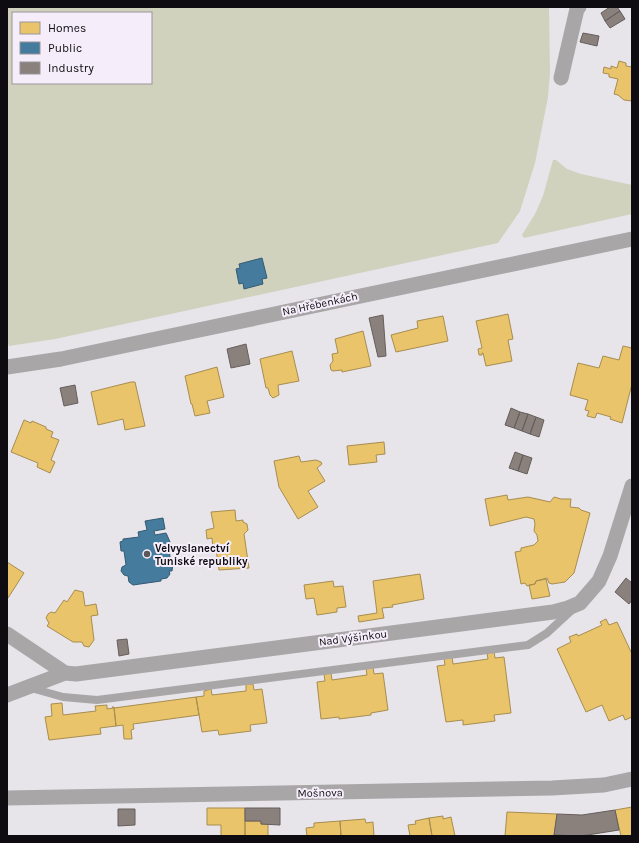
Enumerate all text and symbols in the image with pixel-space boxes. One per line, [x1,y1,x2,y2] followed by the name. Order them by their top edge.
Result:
[12,12,152,84] legend
[48,21,86,35] text: Homes
[48,41,82,55] text: Public
[48,61,94,75] text: Industry
[281,290,359,318] street label: Na Hřebenkách
[155,542,248,568] place label: Velvyslanectví Tuniské republiky
[142,549,152,559] marker: Velvyslanectví Tuniské republiky
[318,627,388,649] street label: Nad Výšinkou
[297,786,343,800] street label: Mošnova

